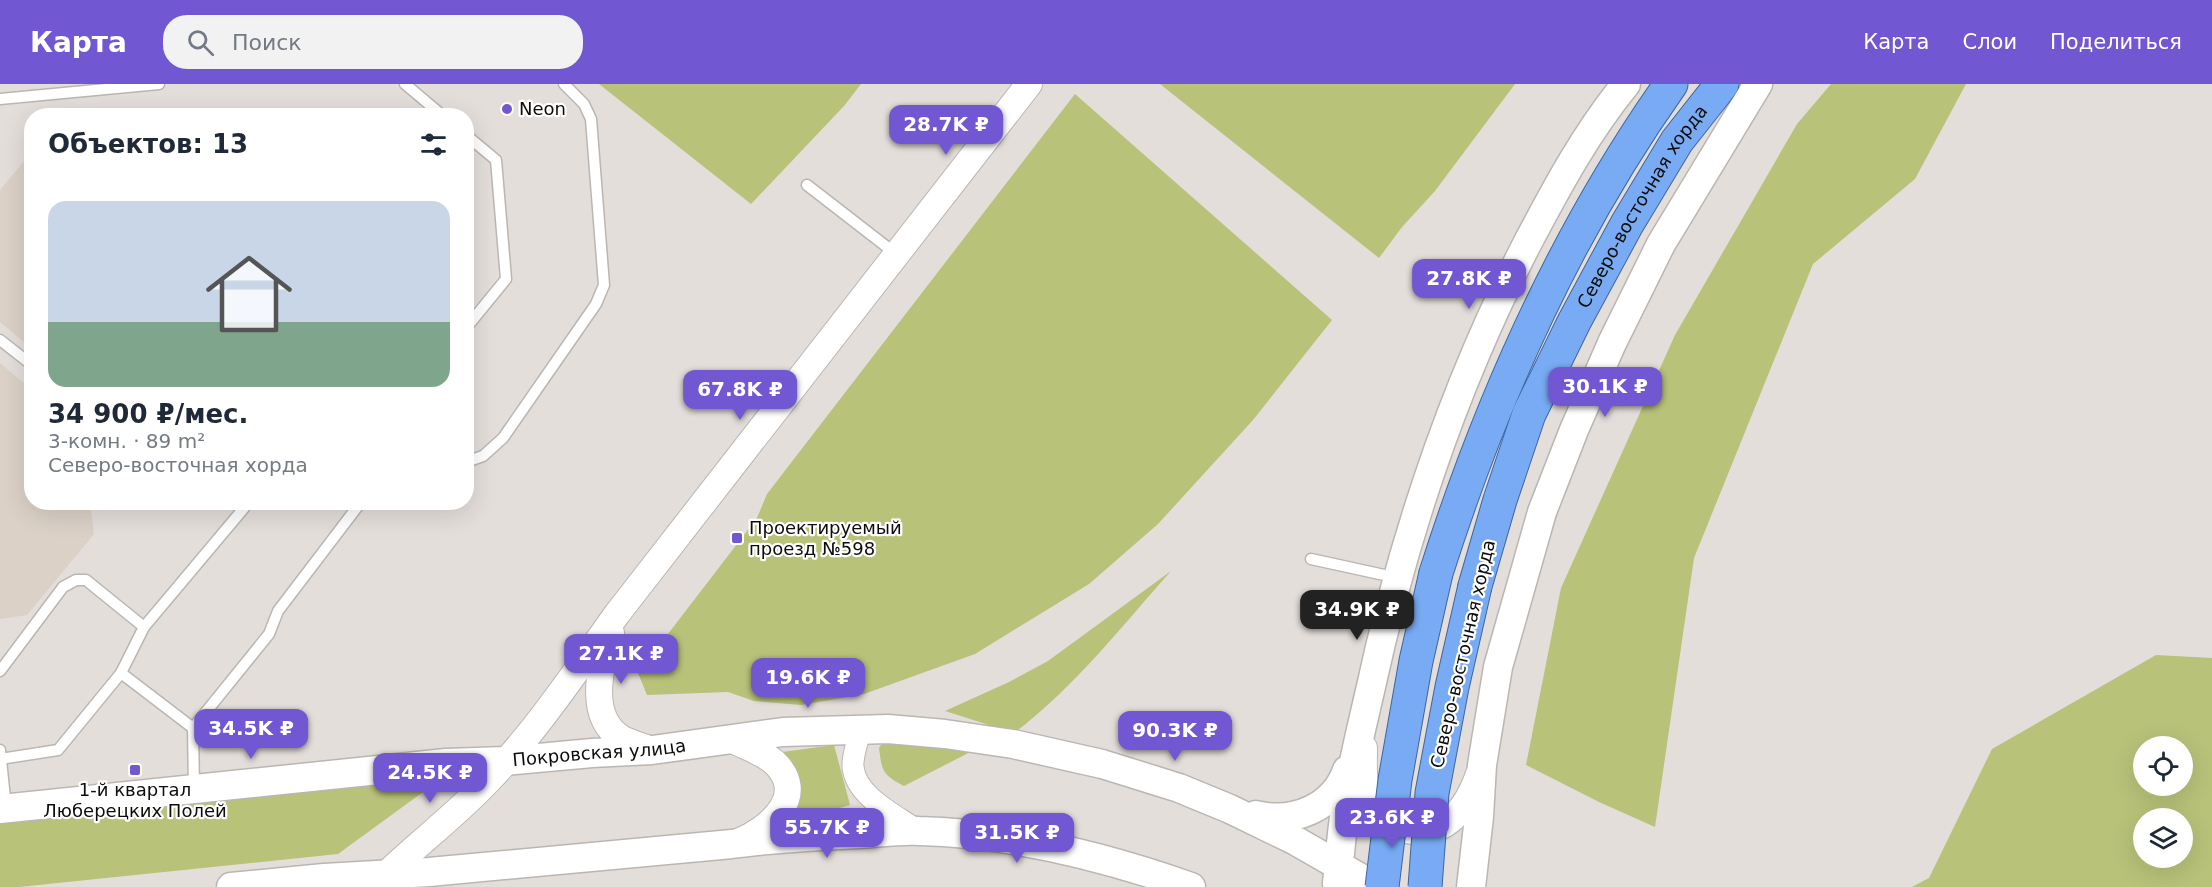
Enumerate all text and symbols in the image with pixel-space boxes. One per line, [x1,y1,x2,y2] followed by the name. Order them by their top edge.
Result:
[163,15,583,69] search box
[30,26,127,59] text: Карта
[184,26,217,59] icon: search
[232,30,302,55] text: Поиск
[1863,30,1929,54] text: Карта
[1962,30,2017,54] text: Слои
[2050,30,2182,54] text: Поделиться
[519,98,566,119] place label: Neon
[1573,100,1711,312] street label: Северо-восточная хорда
[500,102,514,116] marker: Neon
[891,105,1001,156] pin: 28.7K ₽
[903,112,989,136] text: 28.7K ₽
[417,128,450,161] icon: filters
[48,129,248,159] text: Объектов: 13
[195,240,303,348] icon: home
[1414,259,1524,310] pin: 27.8K ₽
[1426,266,1512,290] text: 27.8K ₽
[1550,367,1660,418] pin: 30.1K ₽
[685,370,795,421] pin: 67.8K ₽
[1562,374,1648,398] text: 30.1K ₽
[697,377,783,401] text: 67.8K ₽
[48,399,248,429] text: 34 900 ₽/мес.
[48,429,205,453] text: 3-комн. · 89 m²
[48,453,308,477] text: Северо-восточная хорда
[749,517,902,559] place label: Проектируемый проезд №598
[730,531,744,545] marker: Проектируемый проезд №598
[1426,538,1499,770] street label: Северо-восточная хорда
[1302,590,1412,641] pin: 34.9K ₽
[1314,597,1400,621] text: 34.9K ₽
[566,634,676,685] pin: 27.1K ₽
[578,641,664,665] text: 27.1K ₽
[753,658,863,709] pin: 19.6K ₽
[765,665,851,689] text: 19.6K ₽
[196,709,306,760] pin: 34.5K ₽
[1120,711,1230,762] pin: 90.3K ₽
[208,716,294,740] text: 34.5K ₽
[1132,718,1218,742] text: 90.3K ₽
[512,734,687,770] street label: Покровская улица
[2133,736,2193,868] map controls
[2133,736,2193,796] button: locate
[375,753,485,804] pin: 24.5K ₽
[387,760,473,784] text: 24.5K ₽
[128,763,142,777] marker: 1-й квартал Люберецких Полей
[43,779,227,821] place label: 1-й квартал Люберецких Полей
[1337,798,1447,849] pin: 23.6K ₽
[1349,805,1435,829] text: 23.6K ₽
[772,808,882,859] pin: 55.7K ₽
[2133,808,2193,868] button: layers
[962,813,1072,864] pin: 31.5K ₽
[784,815,870,839] text: 55.7K ₽
[974,820,1060,844] text: 31.5K ₽

